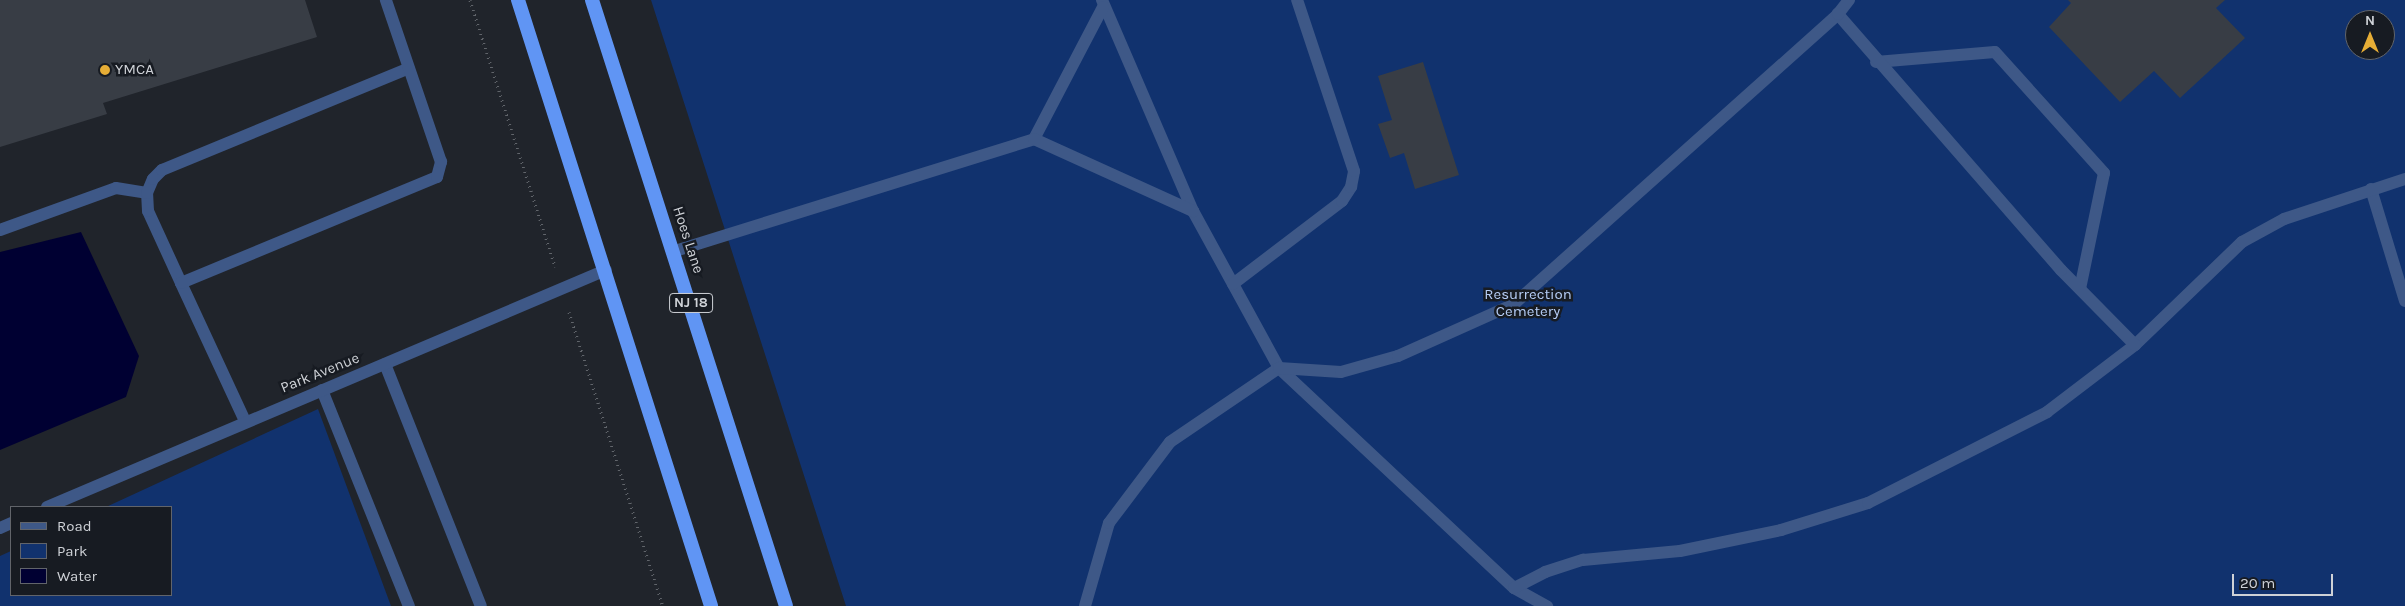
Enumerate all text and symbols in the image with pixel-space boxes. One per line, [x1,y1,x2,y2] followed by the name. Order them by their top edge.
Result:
[2345,10,2395,60] north arrow
[2365,12,2375,29] text: N
[115,61,154,79] place label: YMCA
[99,64,111,76] marker: YMCA
[669,204,707,276] street label: Hoes Lane
[1484,285,1572,320] park label: Resurrection Cemetery
[668,292,714,314] road number: NJ 18
[278,349,362,397] street label: Park Avenue
[10,506,172,596] legend
[57,517,92,535] text: Road
[57,542,87,560] text: Park
[2235,564,2336,596] scale bar
[57,567,97,585] text: Water
[2240,574,2275,592] text: 20 m

